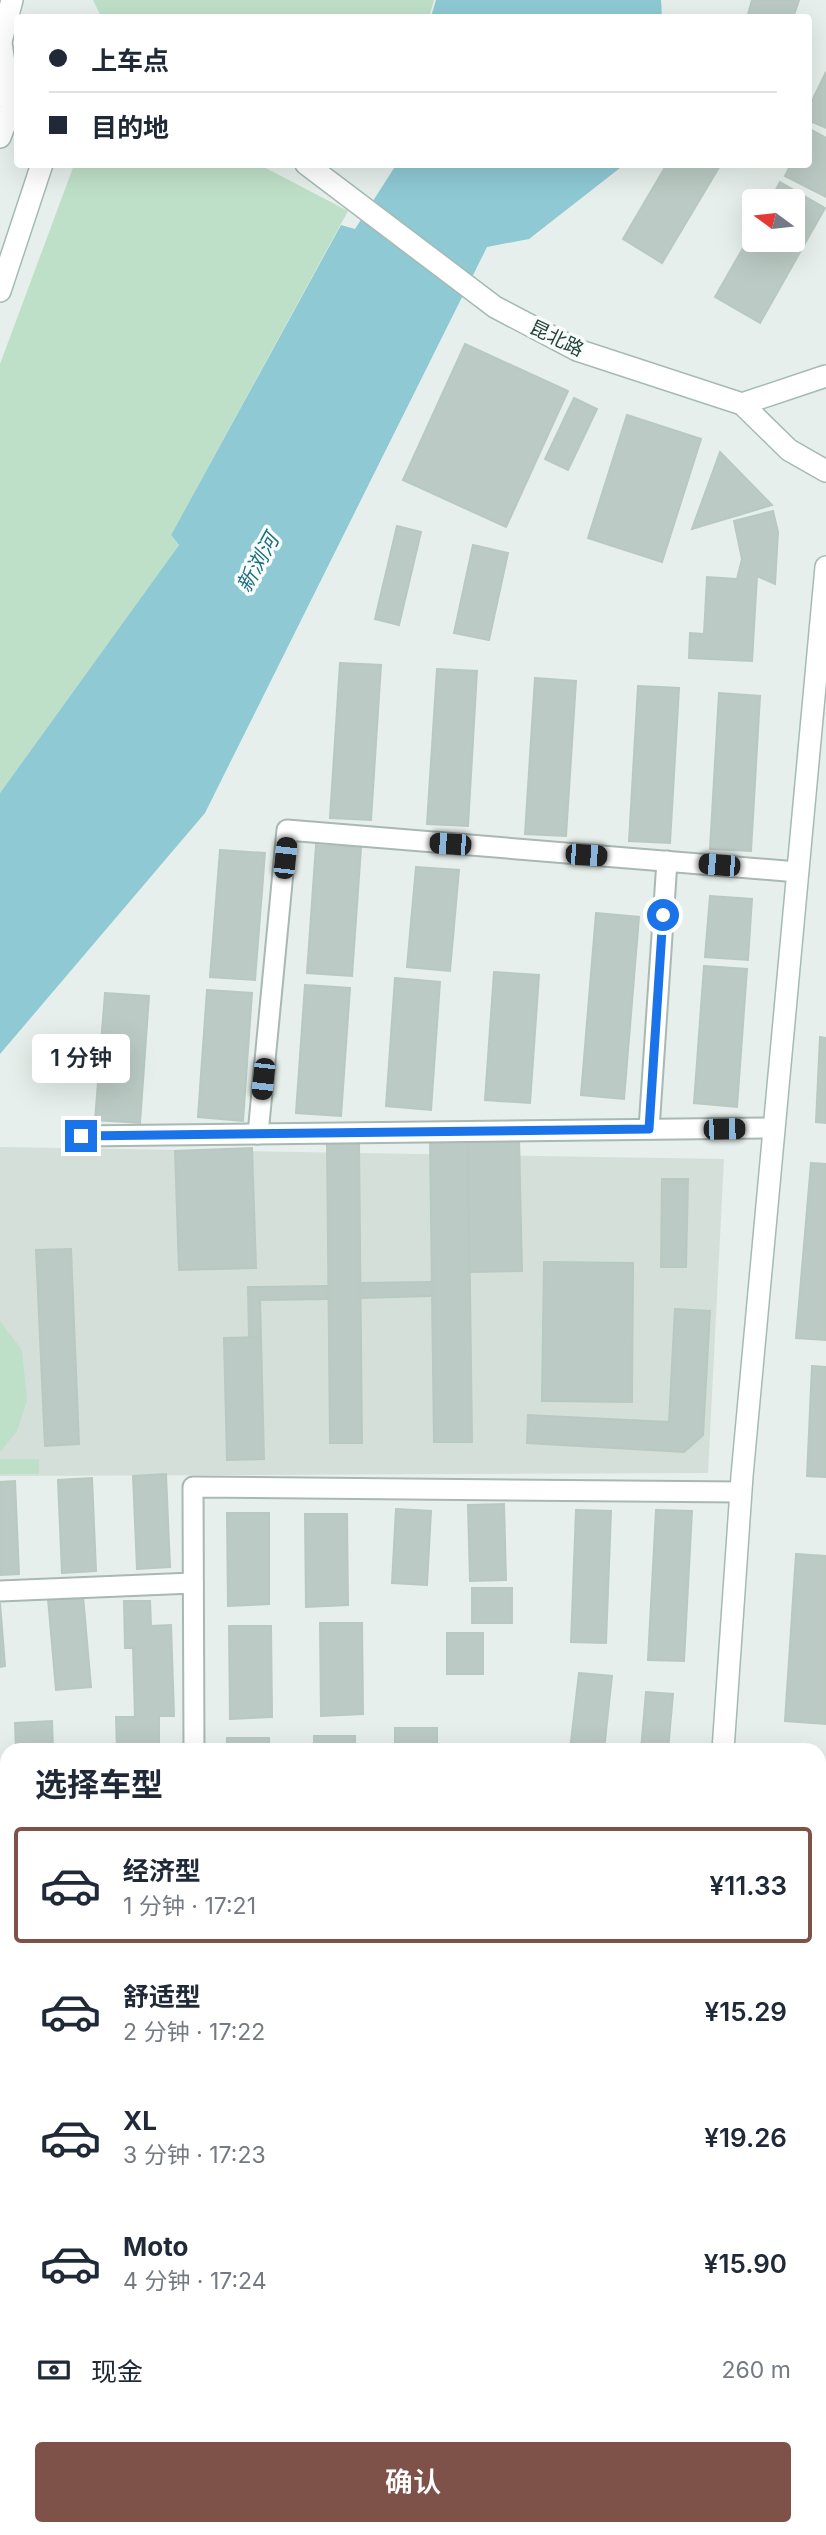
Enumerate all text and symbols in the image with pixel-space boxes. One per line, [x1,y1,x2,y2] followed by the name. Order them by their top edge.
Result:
[91,45,169,76] text: 上车点
[91,112,169,143] text: 目的地
[742,189,805,252] north arrow
[742,189,805,252] map controls
[526,316,587,361] street label: 昆北路
[231,526,286,596] water label: 新浏河
[429,832,472,856] car
[273,836,298,880] car
[565,843,608,867] car
[698,853,741,877] car
[647,899,679,931] route start
[32,1034,130,1084] callout: 1 分钟
[50,1044,112,1072] text: 1 分钟
[251,1057,276,1101] car
[703,1118,746,1140] car
[65,1120,97,1152] route end
[35,1765,163,1804] text: 选择车型
[39,1854,102,1917] icon: car
[123,1855,201,1886] text: 经济型
[710,1870,787,1901] text: ¥11.33
[123,1892,256,1920] text: 1 分钟 · 17:21
[39,1980,102,2043] icon: car
[123,1981,201,2012] text: 舒适型
[705,1996,787,2027] text: ¥15.29
[123,2018,265,2046] text: 2 分钟 · 17:22
[123,2105,157,2136] text: XL
[39,2106,102,2169] icon: car
[704,2122,787,2153] text: ¥19.26
[123,2141,266,2169] text: 3 分钟 · 17:23
[123,2231,188,2262] text: Moto
[39,2232,102,2295] icon: car
[704,2248,787,2279] text: ¥15.90
[123,2267,267,2295] text: 4 分钟 · 17:24
[35,2351,73,2389] icon: cash
[91,2356,143,2387] text: 现金
[722,2356,791,2384] text: 260 m
[35,2442,791,2522] button: 确认

